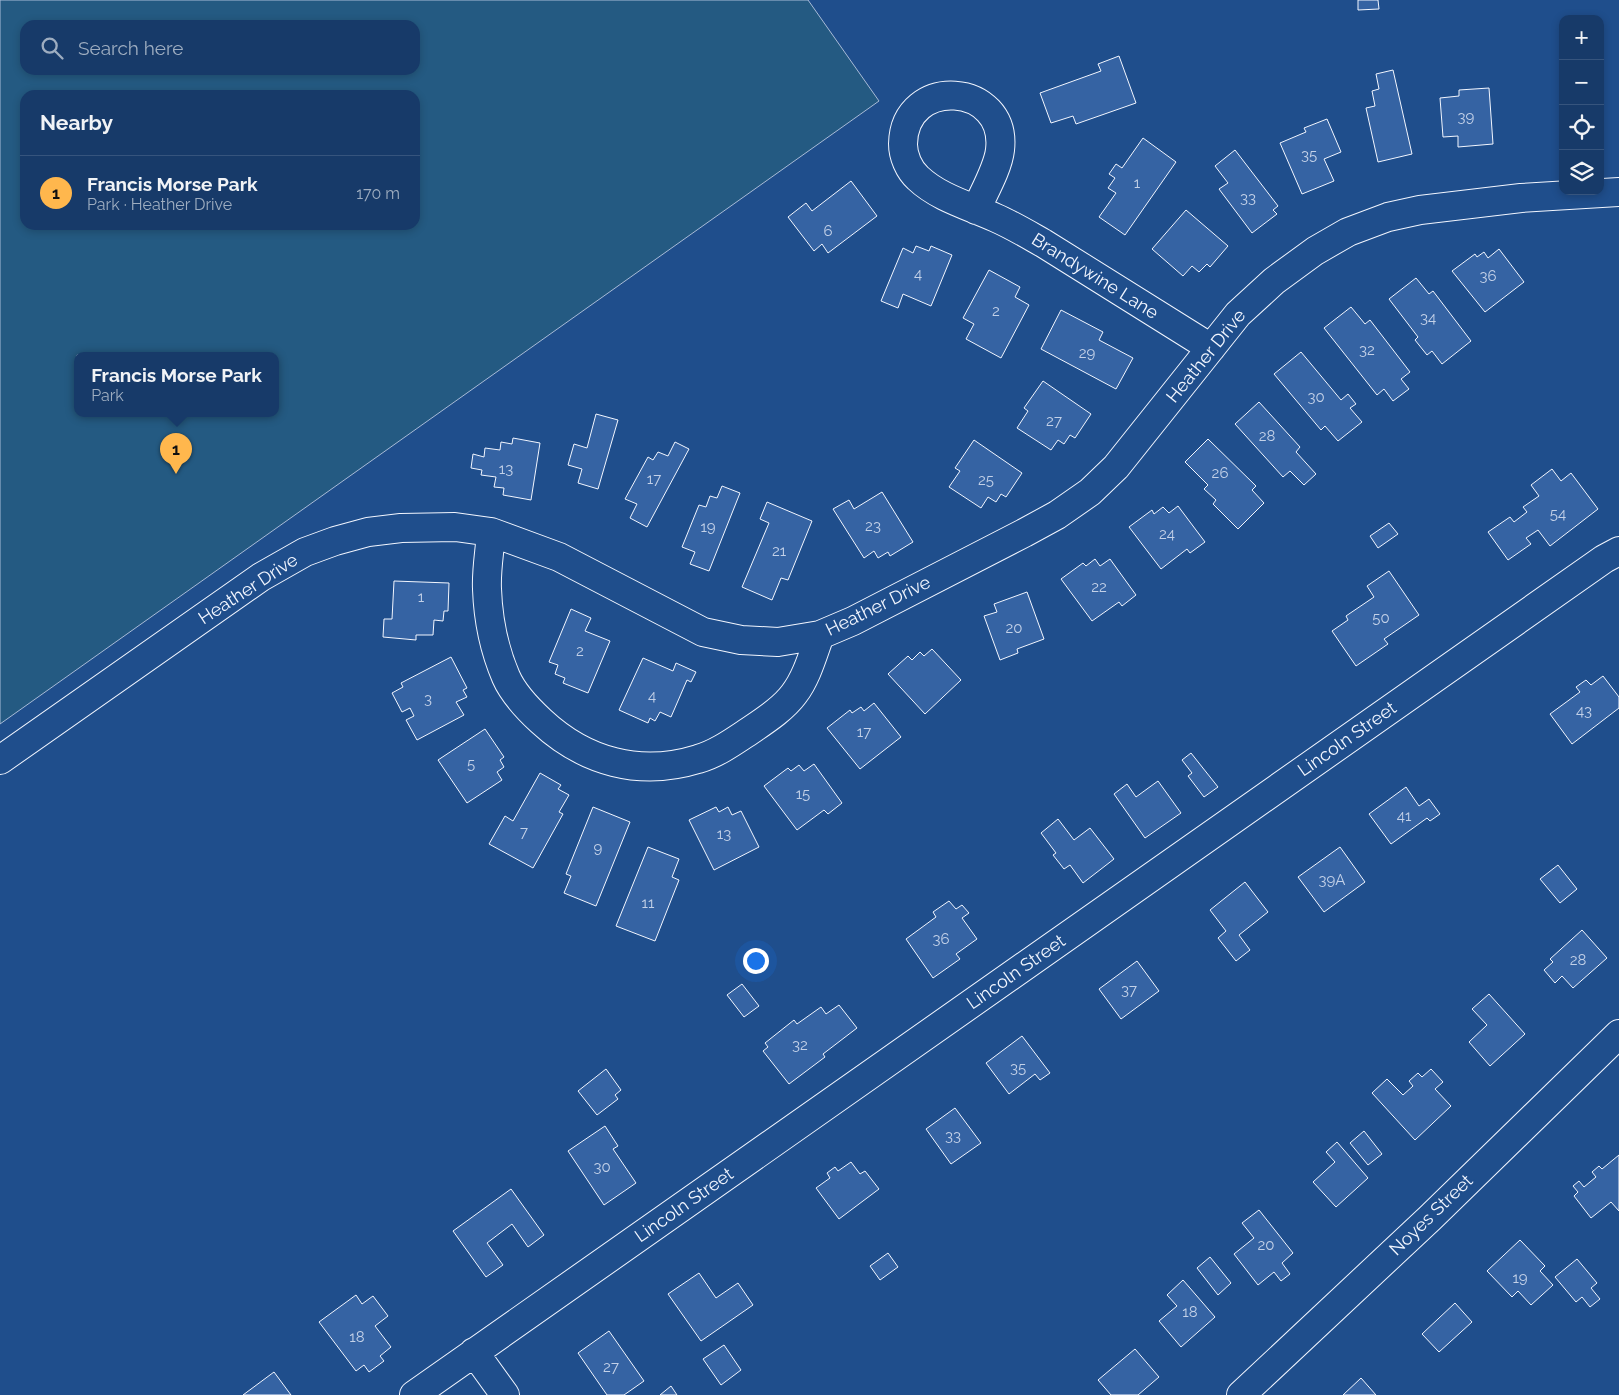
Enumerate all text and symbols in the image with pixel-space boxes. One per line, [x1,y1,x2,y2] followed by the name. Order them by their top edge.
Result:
[1559,15,1604,195] map controls
[1559,15,1604,60] button: +
[20,20,420,75] search box
[38,34,66,62] icon: search
[78,37,184,59] text: Search here
[1559,60,1604,105] button: −
[1559,105,1604,150] button: locate
[1458,108,1475,126] house number: 39
[40,110,113,135] text: Nearby
[1301,146,1317,164] house number: 35
[1559,150,1604,195] button: layers
[87,173,258,195] text: Francis Morse Park
[1134,174,1141,192] house number: 1
[52,184,60,203] text: 1
[356,184,400,203] text: 170 m
[1240,189,1256,207] house number: 33
[87,195,232,214] text: Park · Heather Drive
[823,222,833,240] house number: 6
[1028,228,1163,323] street label: Brandywine Lane
[914,265,922,283] house number: 4
[1479,267,1497,285] house number: 36
[992,302,1000,320] house number: 2
[1162,304,1250,407] street label: Heather Drive
[1420,309,1436,327] house number: 34
[1359,341,1375,359] house number: 32
[1079,344,1096,362] house number: 29
[74,352,279,417] popup
[91,364,262,386] text: Francis Morse Park
[91,386,124,405] text: Park
[1307,388,1325,406] house number: 30
[1046,412,1062,430] house number: 27
[1259,427,1275,445] house number: 28
[160,433,192,474] pin: 1
[499,460,513,478] house number: 13
[1212,464,1228,482] house number: 26
[647,470,661,488] house number: 17
[978,471,994,489] house number: 25
[1550,505,1566,523] house number: 54
[865,517,881,535] house number: 23
[700,518,716,536] house number: 19
[1159,525,1175,543] house number: 24
[772,542,787,560] house number: 21
[194,549,302,628] street label: Heather Drive
[822,571,934,640] street label: Heather Drive
[1091,578,1107,596] house number: 22
[418,588,425,606] house number: 1
[1372,609,1390,627] house number: 50
[1006,619,1023,637] house number: 20
[576,642,584,660] house number: 2
[648,687,656,705] house number: 4
[424,690,432,708] house number: 3
[1293,697,1400,780] street label: Lincoln Street
[1576,702,1592,720] house number: 43
[857,723,871,741] house number: 17
[467,755,475,773] house number: 5
[796,785,810,803] house number: 15
[1397,807,1412,825] house number: 41
[520,823,528,841] house number: 7
[717,825,731,843] house number: 13
[594,839,603,857] house number: 9
[1319,871,1345,889] house number: 39A
[642,894,655,912] house number: 11
[932,930,950,948] house number: 36
[962,930,1069,1013] street label: Lincoln Street
[743,948,769,974] your location
[1570,951,1586,969] house number: 28
[1121,981,1137,999] house number: 37
[792,1036,808,1054] house number: 32
[1010,1059,1026,1077] house number: 35
[945,1127,961,1145] house number: 33
[593,1158,611,1176] house number: 30
[630,1163,737,1246] street label: Lincoln Street
[1385,1170,1477,1259] street label: Noyes Street
[1258,1236,1275,1254] house number: 20
[1512,1269,1528,1287] house number: 19
[1182,1303,1198,1321] house number: 18
[349,1328,365,1346] house number: 18
[603,1358,619,1376] house number: 27

